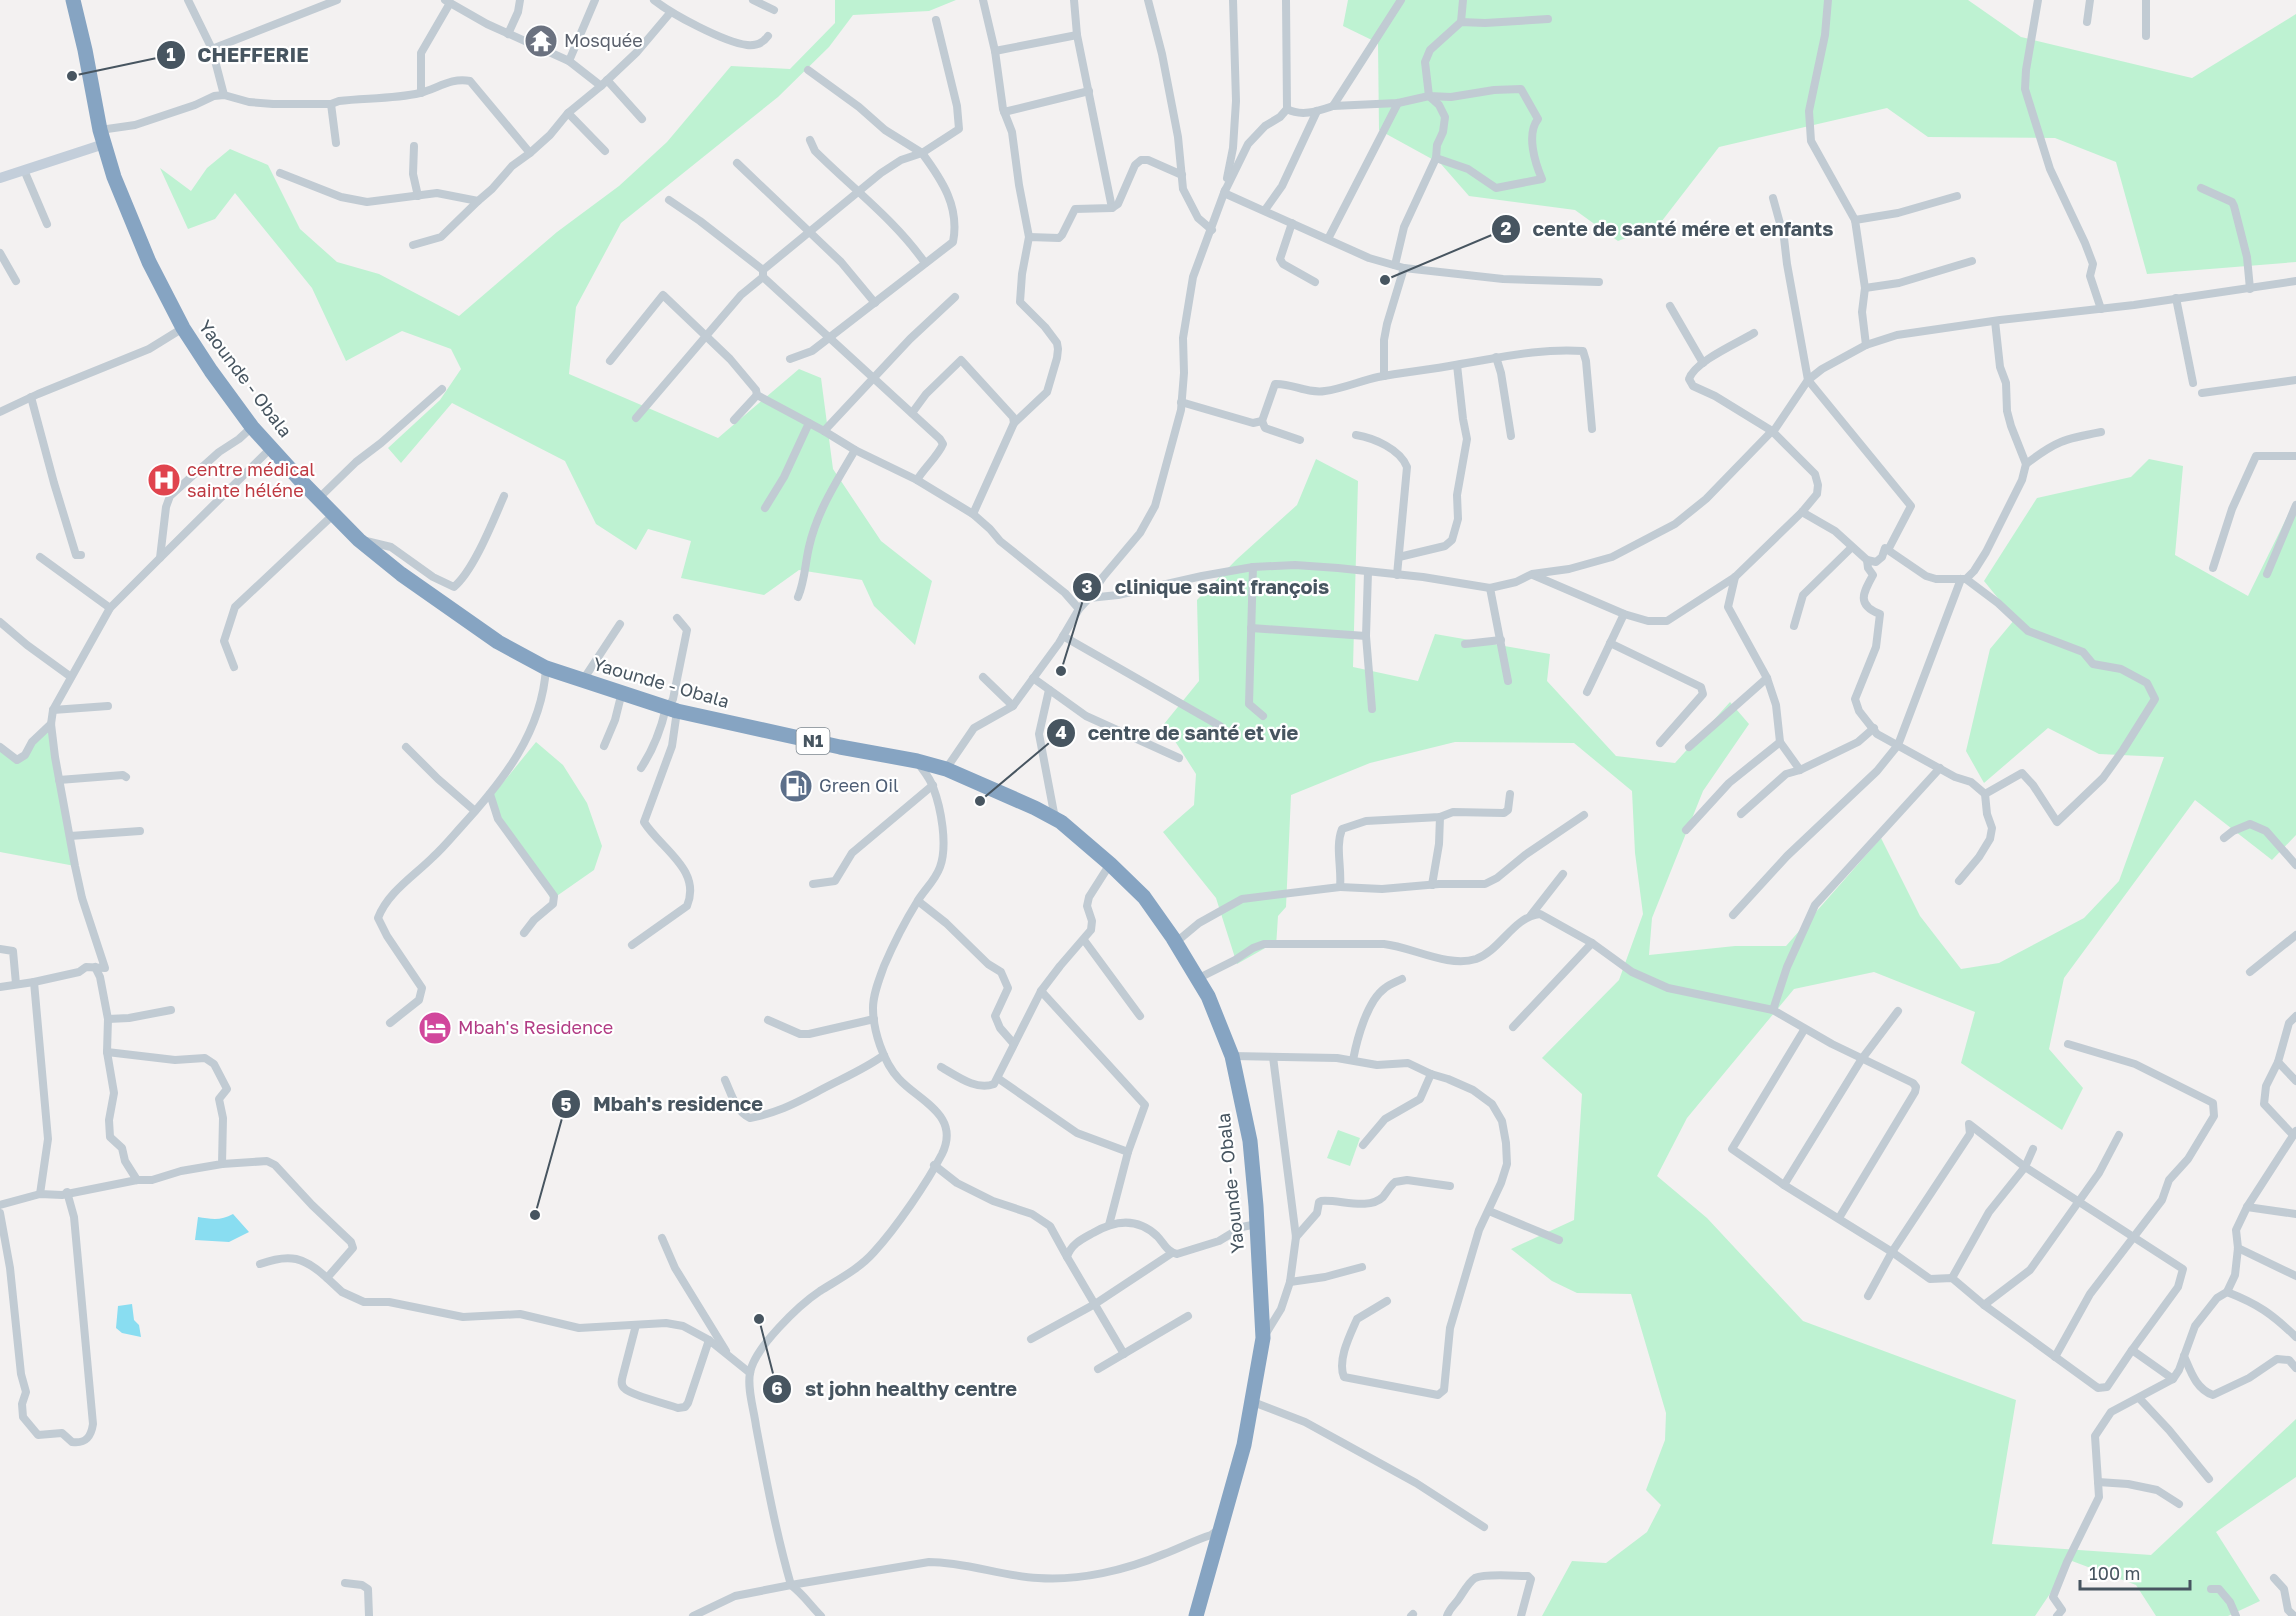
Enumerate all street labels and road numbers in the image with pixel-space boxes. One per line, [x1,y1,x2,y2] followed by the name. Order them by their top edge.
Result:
[195,316,297,441] street label: Yaounde - Obala
[591,652,732,712] street label: Yaounde - Obala
[796,728,830,754] road number: N1
[1212,1112,1248,1254] street label: Yaounde - Obala

